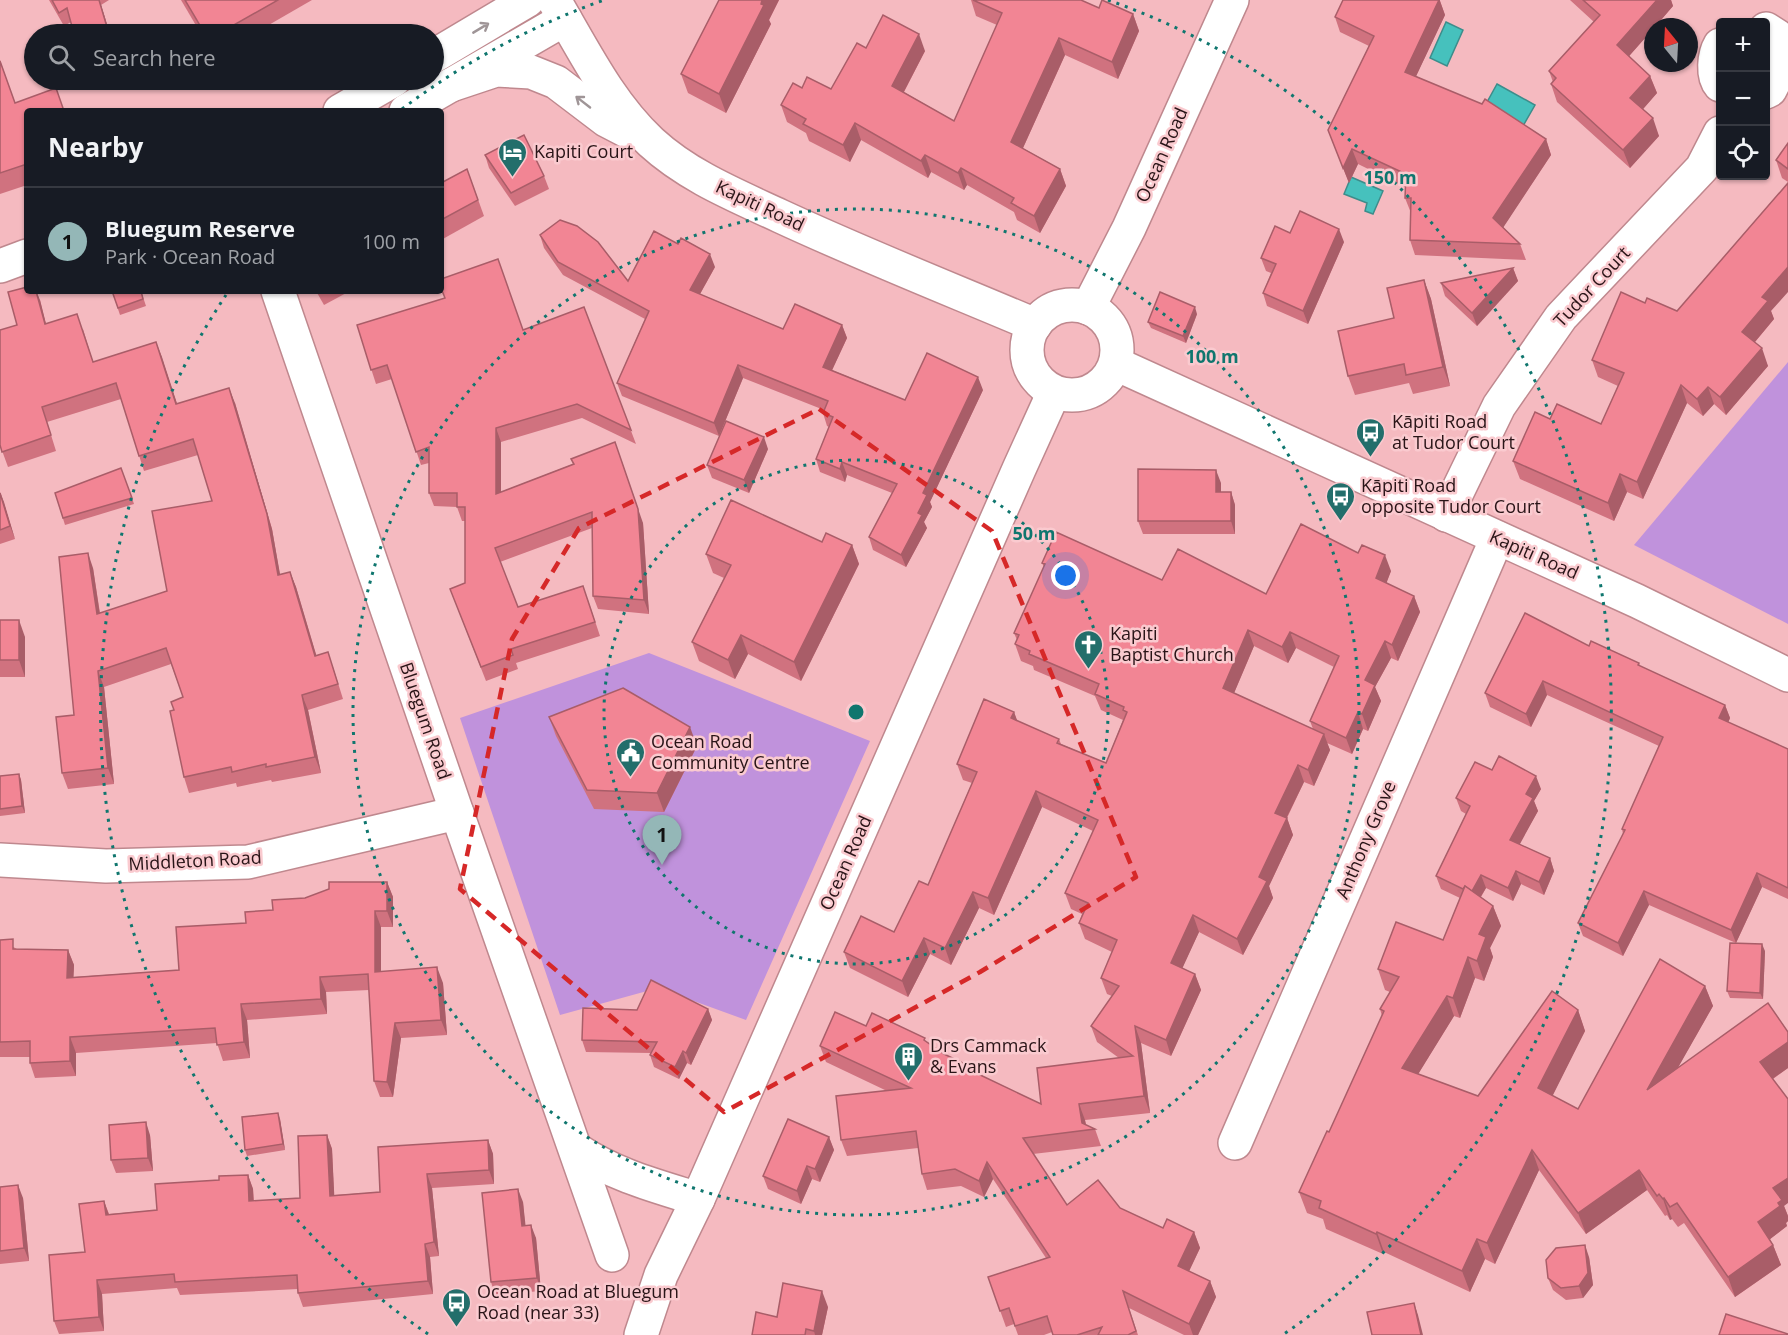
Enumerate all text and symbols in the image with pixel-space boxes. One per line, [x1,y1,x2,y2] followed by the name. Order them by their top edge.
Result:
[1644,18,1698,72] north arrow
[1716,18,1770,180] map controls
[1716,18,1770,72] button: +
[472,22,489,34] one-way arrow
[24,24,444,90] search box
[45,41,78,74] icon: search
[93,42,216,72] text: Search here
[1716,72,1770,126] button: −
[576,96,592,109] one-way arrow
[1130,103,1193,206] street label: Ocean Road
[1716,126,1770,180] button: locate
[48,129,143,165] text: Nearby
[497,136,529,178] hotel icon: Kapiti Court
[534,139,633,163] place label: Kapiti Court
[1363,165,1417,189] text: 150 m
[712,174,809,236] street label: Kapiti Road
[105,213,295,243] text: Bluegum Reserve
[62,228,73,255] text: 1
[362,228,420,255] text: 100 m
[1548,241,1635,332] street label: Tudor Court
[105,243,275,270] text: Park · Ocean Road
[1185,344,1239,368] text: 100 m
[1392,409,1515,454] place label: Kāpiti Road at Tudor Court
[1355,416,1387,458] bus stop icon: Kāpiti Road at Tudor Court
[1361,473,1541,518] place label: Kāpiti Road opposite Tudor Court
[1324,480,1356,522] bus stop icon: Kāpiti Road opposite Tudor Court
[1013,521,1055,545] text: 50 m
[1486,524,1583,584] street label: Kapiti Road
[1051,561,1080,590] your location
[1110,621,1234,666] place label: Kapiti Baptist Church
[1073,628,1105,670] church icon: Kapiti Baptist Church
[395,659,457,782] street label: Bluegum Road
[846,702,866,722] centre of rings
[651,729,810,774] place label: Ocean Road Community Centre
[614,736,646,778] public building icon: Ocean Road Community Centre
[1329,777,1401,902] street label: Anthony Grove
[814,811,877,914] street label: Ocean Road
[642,816,682,865] pin: 1
[128,845,262,875] street label: Middleton Road
[930,1033,1047,1078] place label: Drs Cammack & Evans
[893,1040,925,1082] building icon: Drs Cammack & Evans
[477,1279,679,1324] place label: Ocean Road at Bluegum Road (near 33)
[440,1286,472,1328] bus stop icon: Ocean Road at Bluegum Road (near 33)

